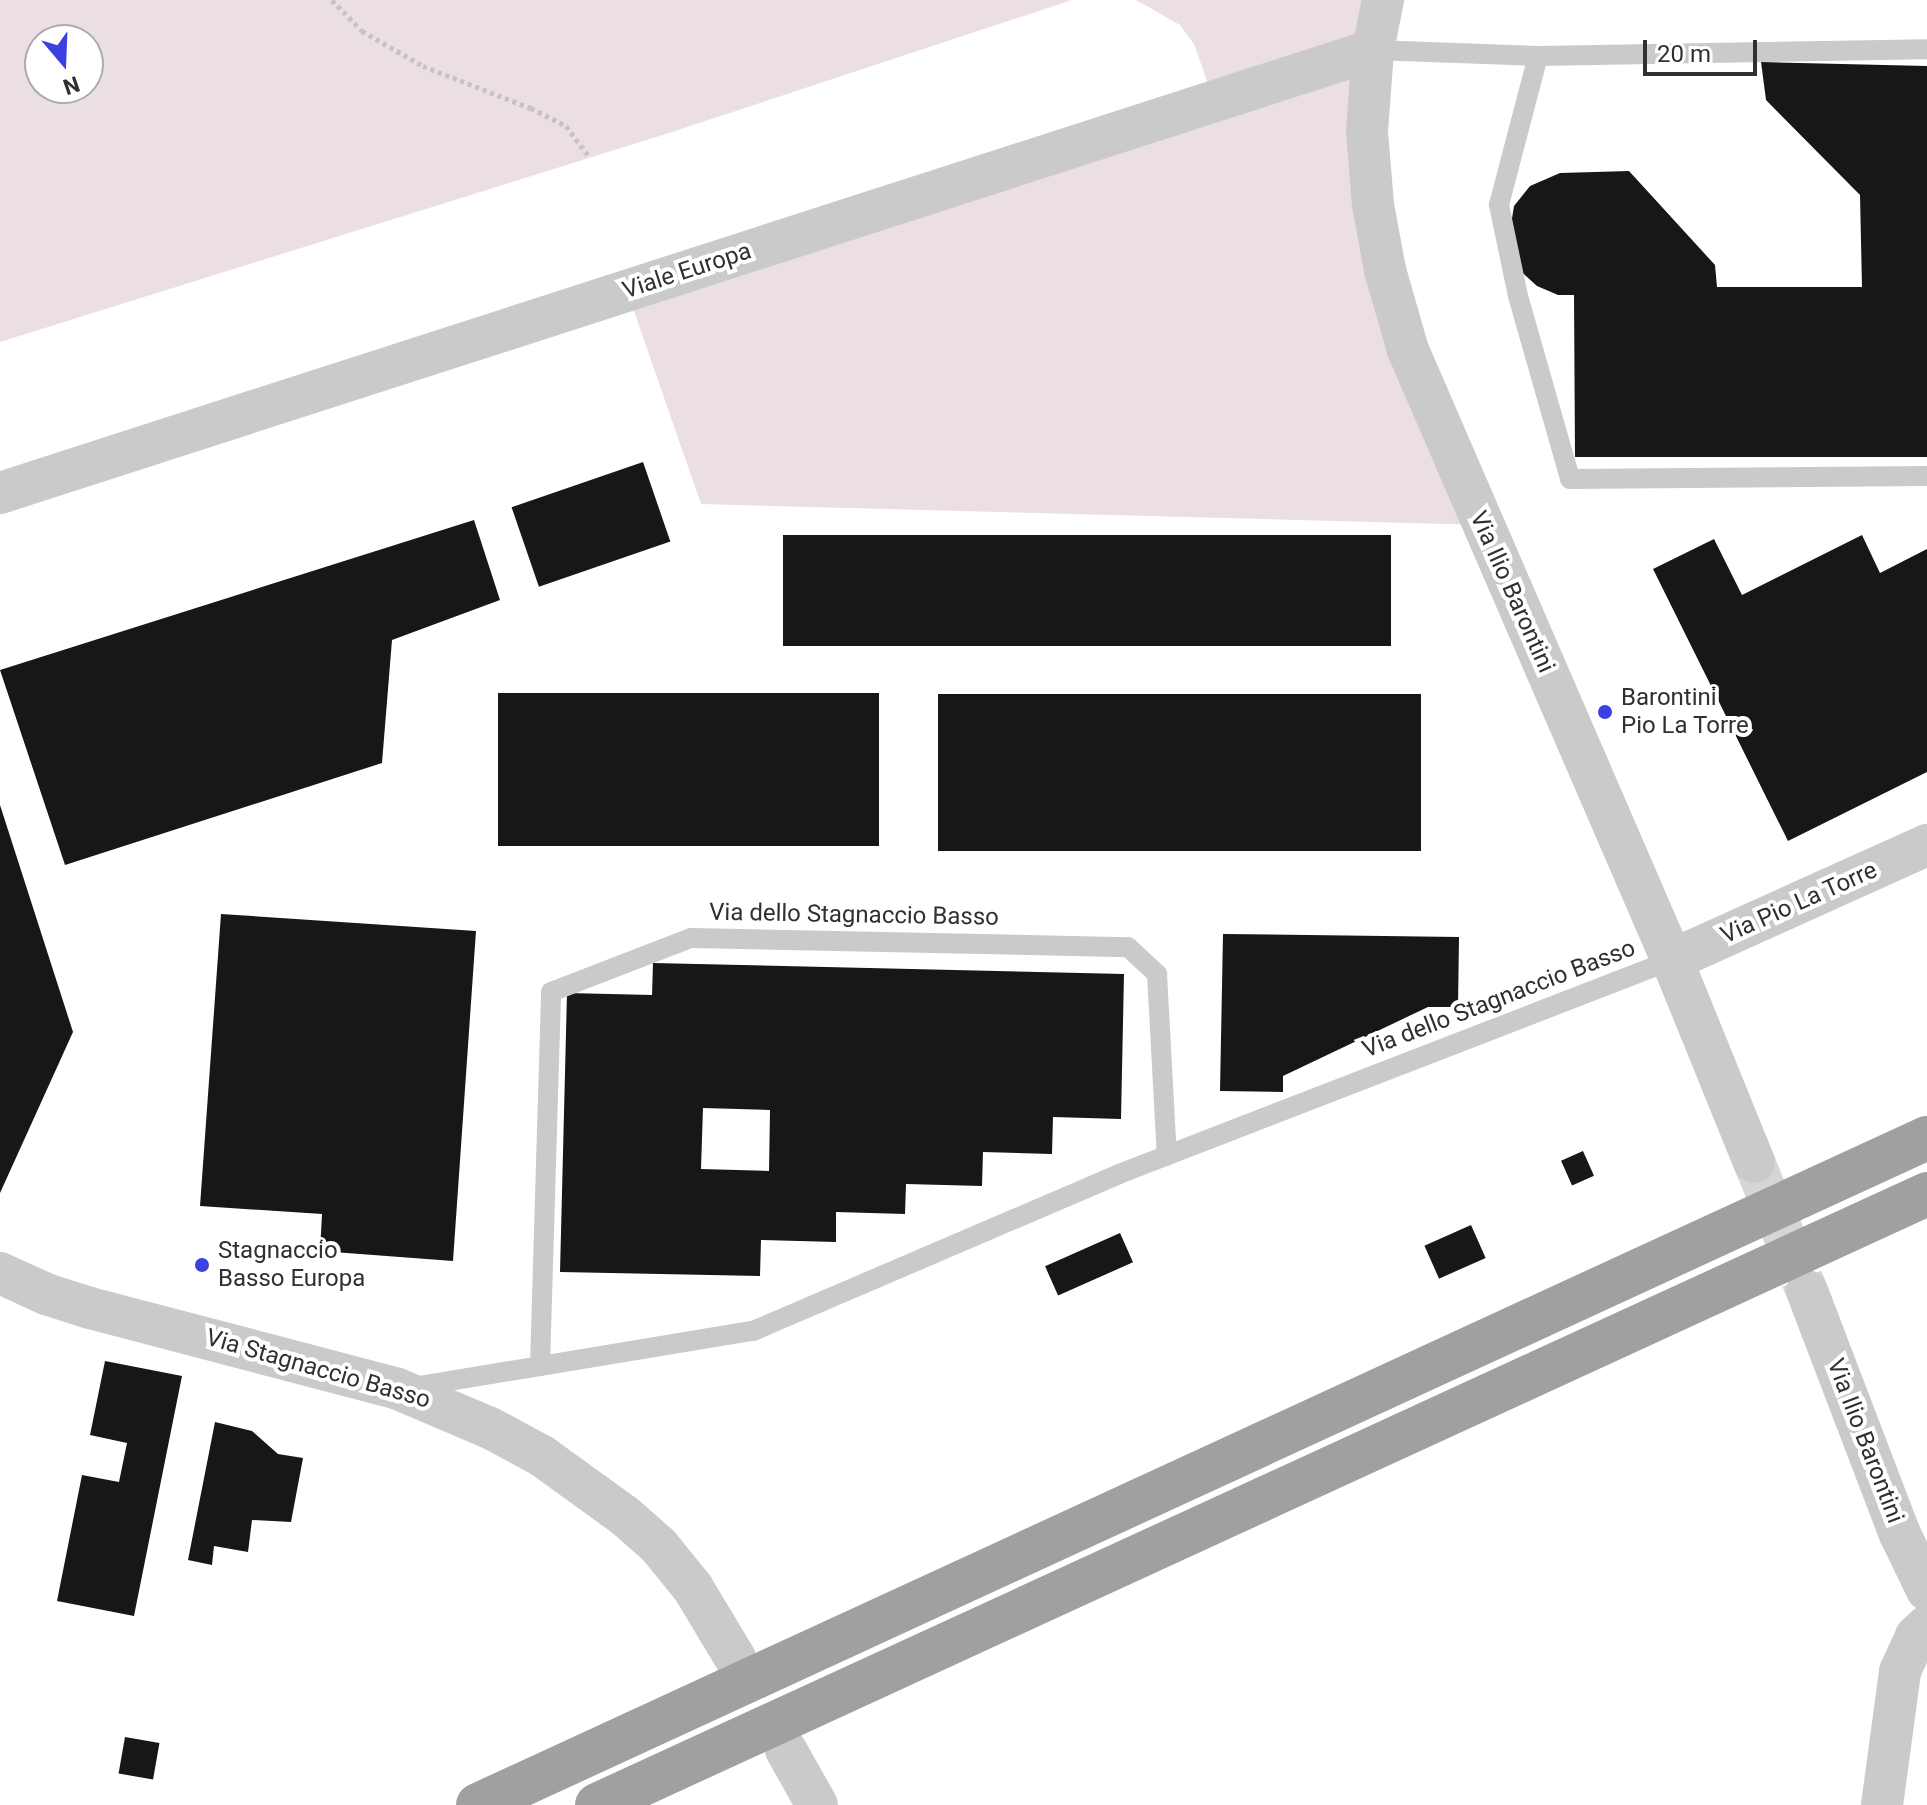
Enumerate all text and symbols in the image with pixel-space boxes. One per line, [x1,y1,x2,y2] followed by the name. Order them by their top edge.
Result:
[24,24,104,104] north arrow
[1647,24,1761,74] scale bar
[1657,40,1711,68] text: 20 m
[60,71,83,100] text: N
[619,237,755,305] street label: Viale Europa
[1464,507,1560,677] street label: Via Ilio Barontini
[1621,684,1749,740] place label: Barontini Pio La Torre
[1596,703,1614,721] marker: Barontini Pio La Torre
[1716,856,1882,950] street label: Via Pio La Torre
[709,898,999,932] street label: Via dello Stagnaccio Basso
[1359,934,1639,1064] street label: Via dello Stagnaccio Basso
[218,1237,365,1293] place label: Stagnaccio Basso Europa
[193,1256,211,1274] marker: Stagnaccio Basso Europa
[202,1323,434,1415] street label: Via Stagnaccio Basso
[1820,1355,1910,1527] street label: Via Ilio Barontini

